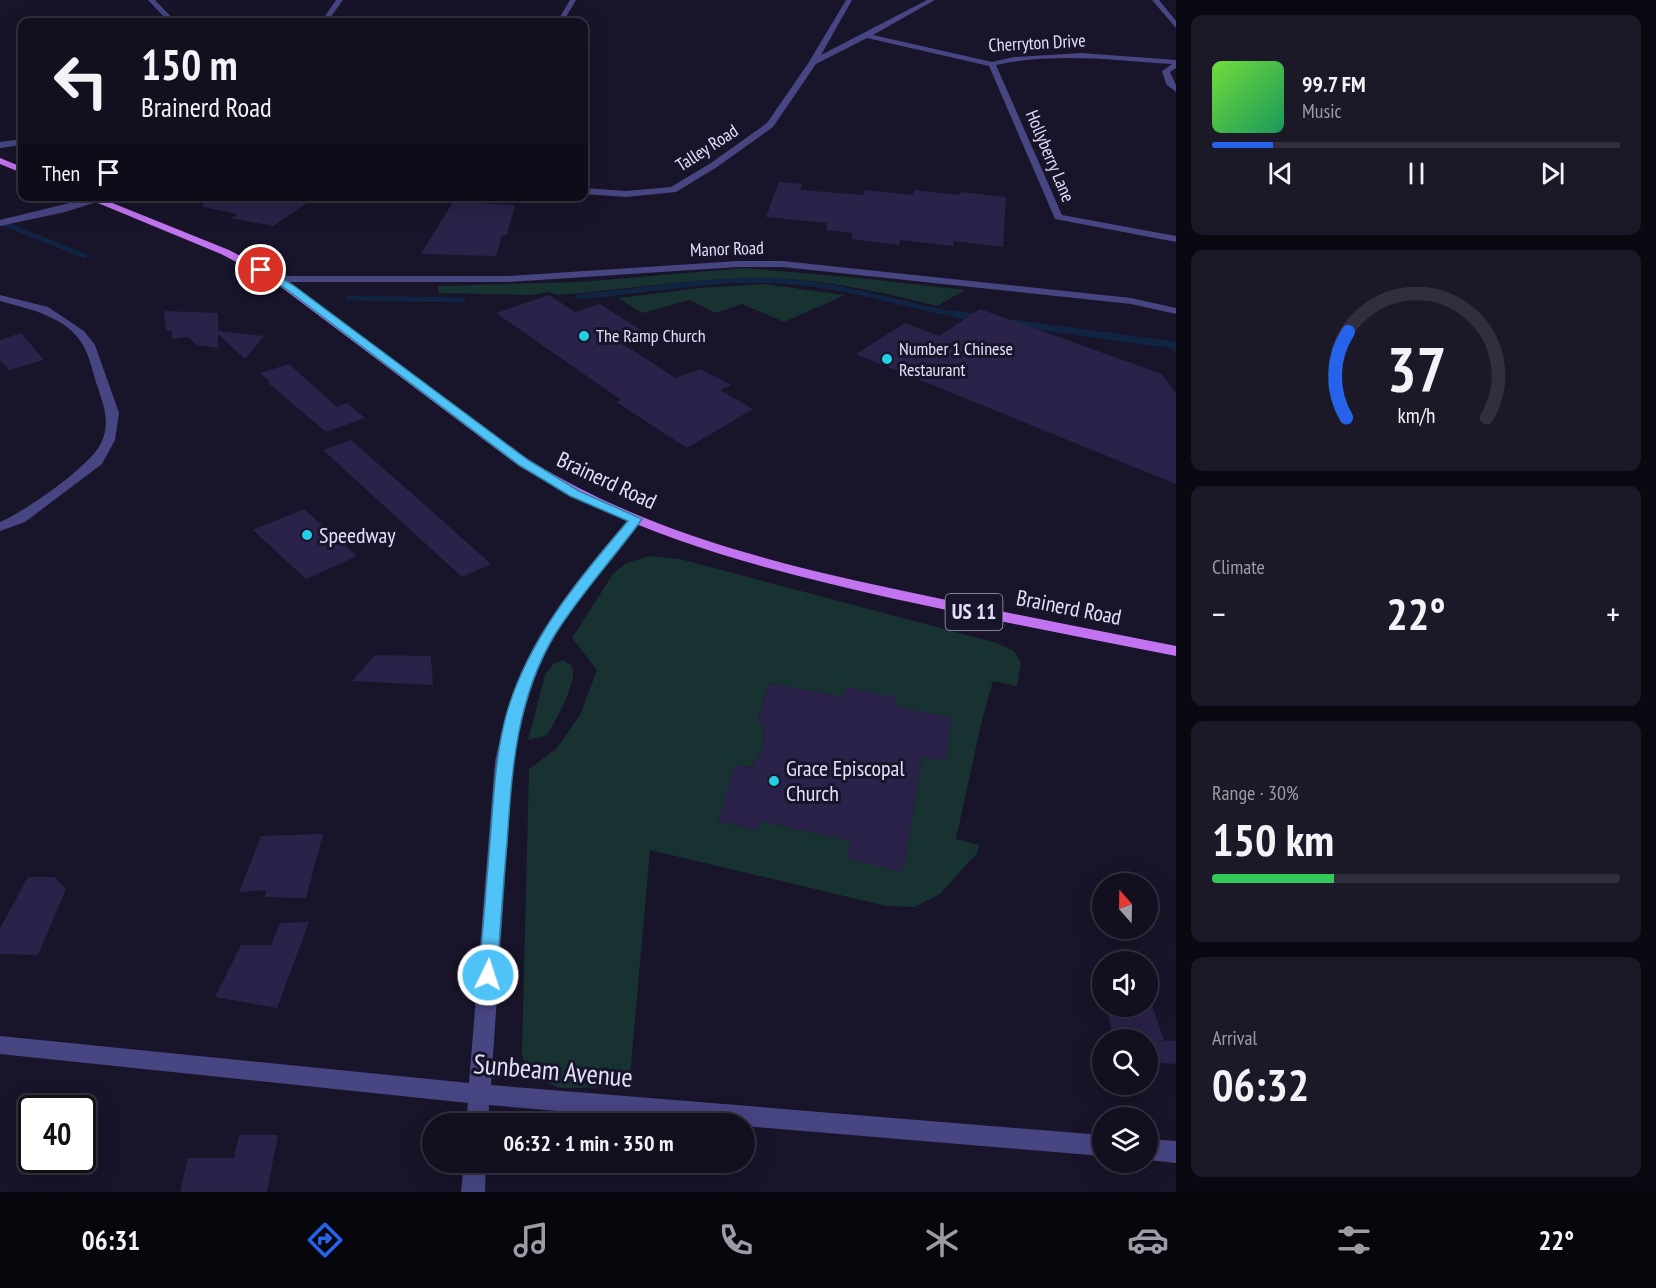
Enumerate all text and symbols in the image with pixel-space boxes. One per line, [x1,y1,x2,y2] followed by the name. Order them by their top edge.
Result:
[988,28,1086,57] street label: Cherryton Drive
[141,37,238,92] text: 150 m
[42,42,120,120] icon: left
[1302,70,1366,98] text: 99.7 FM
[141,90,272,124] text: Brainerd Road
[1302,98,1342,124] text: Music
[1021,106,1080,205] street label: Hollyberry Lane
[671,119,742,176] street label: Talley Road
[92,156,125,189] icon: arrive
[1264,157,1297,190] icon: previous
[1400,157,1433,190] icon: pause
[1536,157,1569,190] icon: next
[42,159,80,187] text: Then
[690,236,764,261] street label: Manor Road
[235,244,286,295] pin
[244,253,277,286] icon: arrive
[596,324,706,347] place label: The Ramp Church
[1386,328,1446,409] text: 37
[577,329,591,343] marker: The Ramp Church
[899,337,1013,381] place label: Number 1 Chinese Restaurant
[880,352,894,366] marker: Number 1 Chinese Restaurant
[1397,401,1435,429] text: km/h
[553,445,661,515] street label: Brainerd Road
[319,521,396,549] place label: Speedway
[300,528,314,542] marker: Speedway
[1212,554,1265,580] text: Climate
[1014,583,1124,631] street label: Brainerd Road
[1386,584,1446,642] text: 22°
[1212,592,1226,635] text: −
[1606,592,1620,635] text: +
[946,594,1002,630] road number: US 11
[786,754,905,807] place label: Grace Episcopal Church
[767,774,781,788] marker: Grace Episcopal Church
[1212,780,1299,806] text: Range · 30%
[1212,810,1334,868] text: 150 km
[1092,873,1158,939] north arrow
[1092,873,1158,1173] map controls
[456,943,520,1007] position arrow
[1092,951,1158,1017] button: sound
[1212,1025,1257,1051] text: Arrival
[1092,1029,1158,1095] button: search
[472,1046,634,1094] street label: Sunbeam Avenue
[1212,1055,1309,1113] text: 06:32
[18,1095,96,1173] speed limit sign: 40
[1092,1107,1158,1173] button: layers
[503,1129,674,1157] text: 06:32 · 1 min · 350 m
[304,1219,346,1261] icon: directions
[510,1219,552,1261] icon: music
[715,1219,757,1261] icon: phone
[921,1219,963,1261] icon: climate
[1127,1219,1169,1261] icon: car
[1333,1219,1375,1261] icon: filters
[82,1223,140,1257] text: 06:31
[1538,1223,1574,1257] text: 22°

